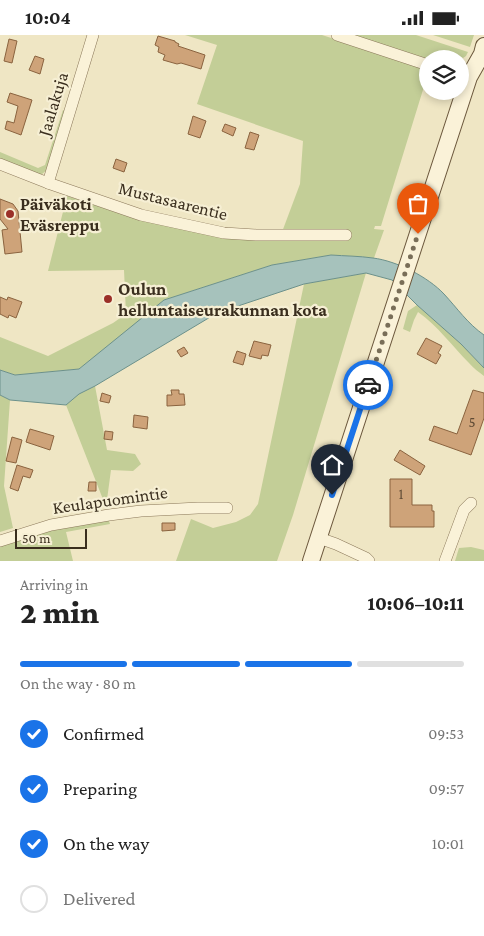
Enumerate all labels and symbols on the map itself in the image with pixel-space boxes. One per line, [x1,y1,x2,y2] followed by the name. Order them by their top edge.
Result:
[33,70,73,141] street label: Jaalakuja
[116,178,230,224] street label: Mustasaarentie
[397,183,439,234] pin
[20,194,100,235] place label: Päiväkoti Eväsreppu
[4,208,16,220] marker: Päiväkoti Eväsreppu
[118,279,327,320] place label: Oulun helluntaiseurakunnan kota
[102,293,114,305] marker: Oulun helluntaiseurakunnan kota
[343,360,393,410] courier
[468,414,476,430] house number: 5
[311,444,353,495] pin
[51,482,169,518] street label: Keulapuomintie
[399,486,404,502] house number: 1
[15,526,88,549] scale bar

